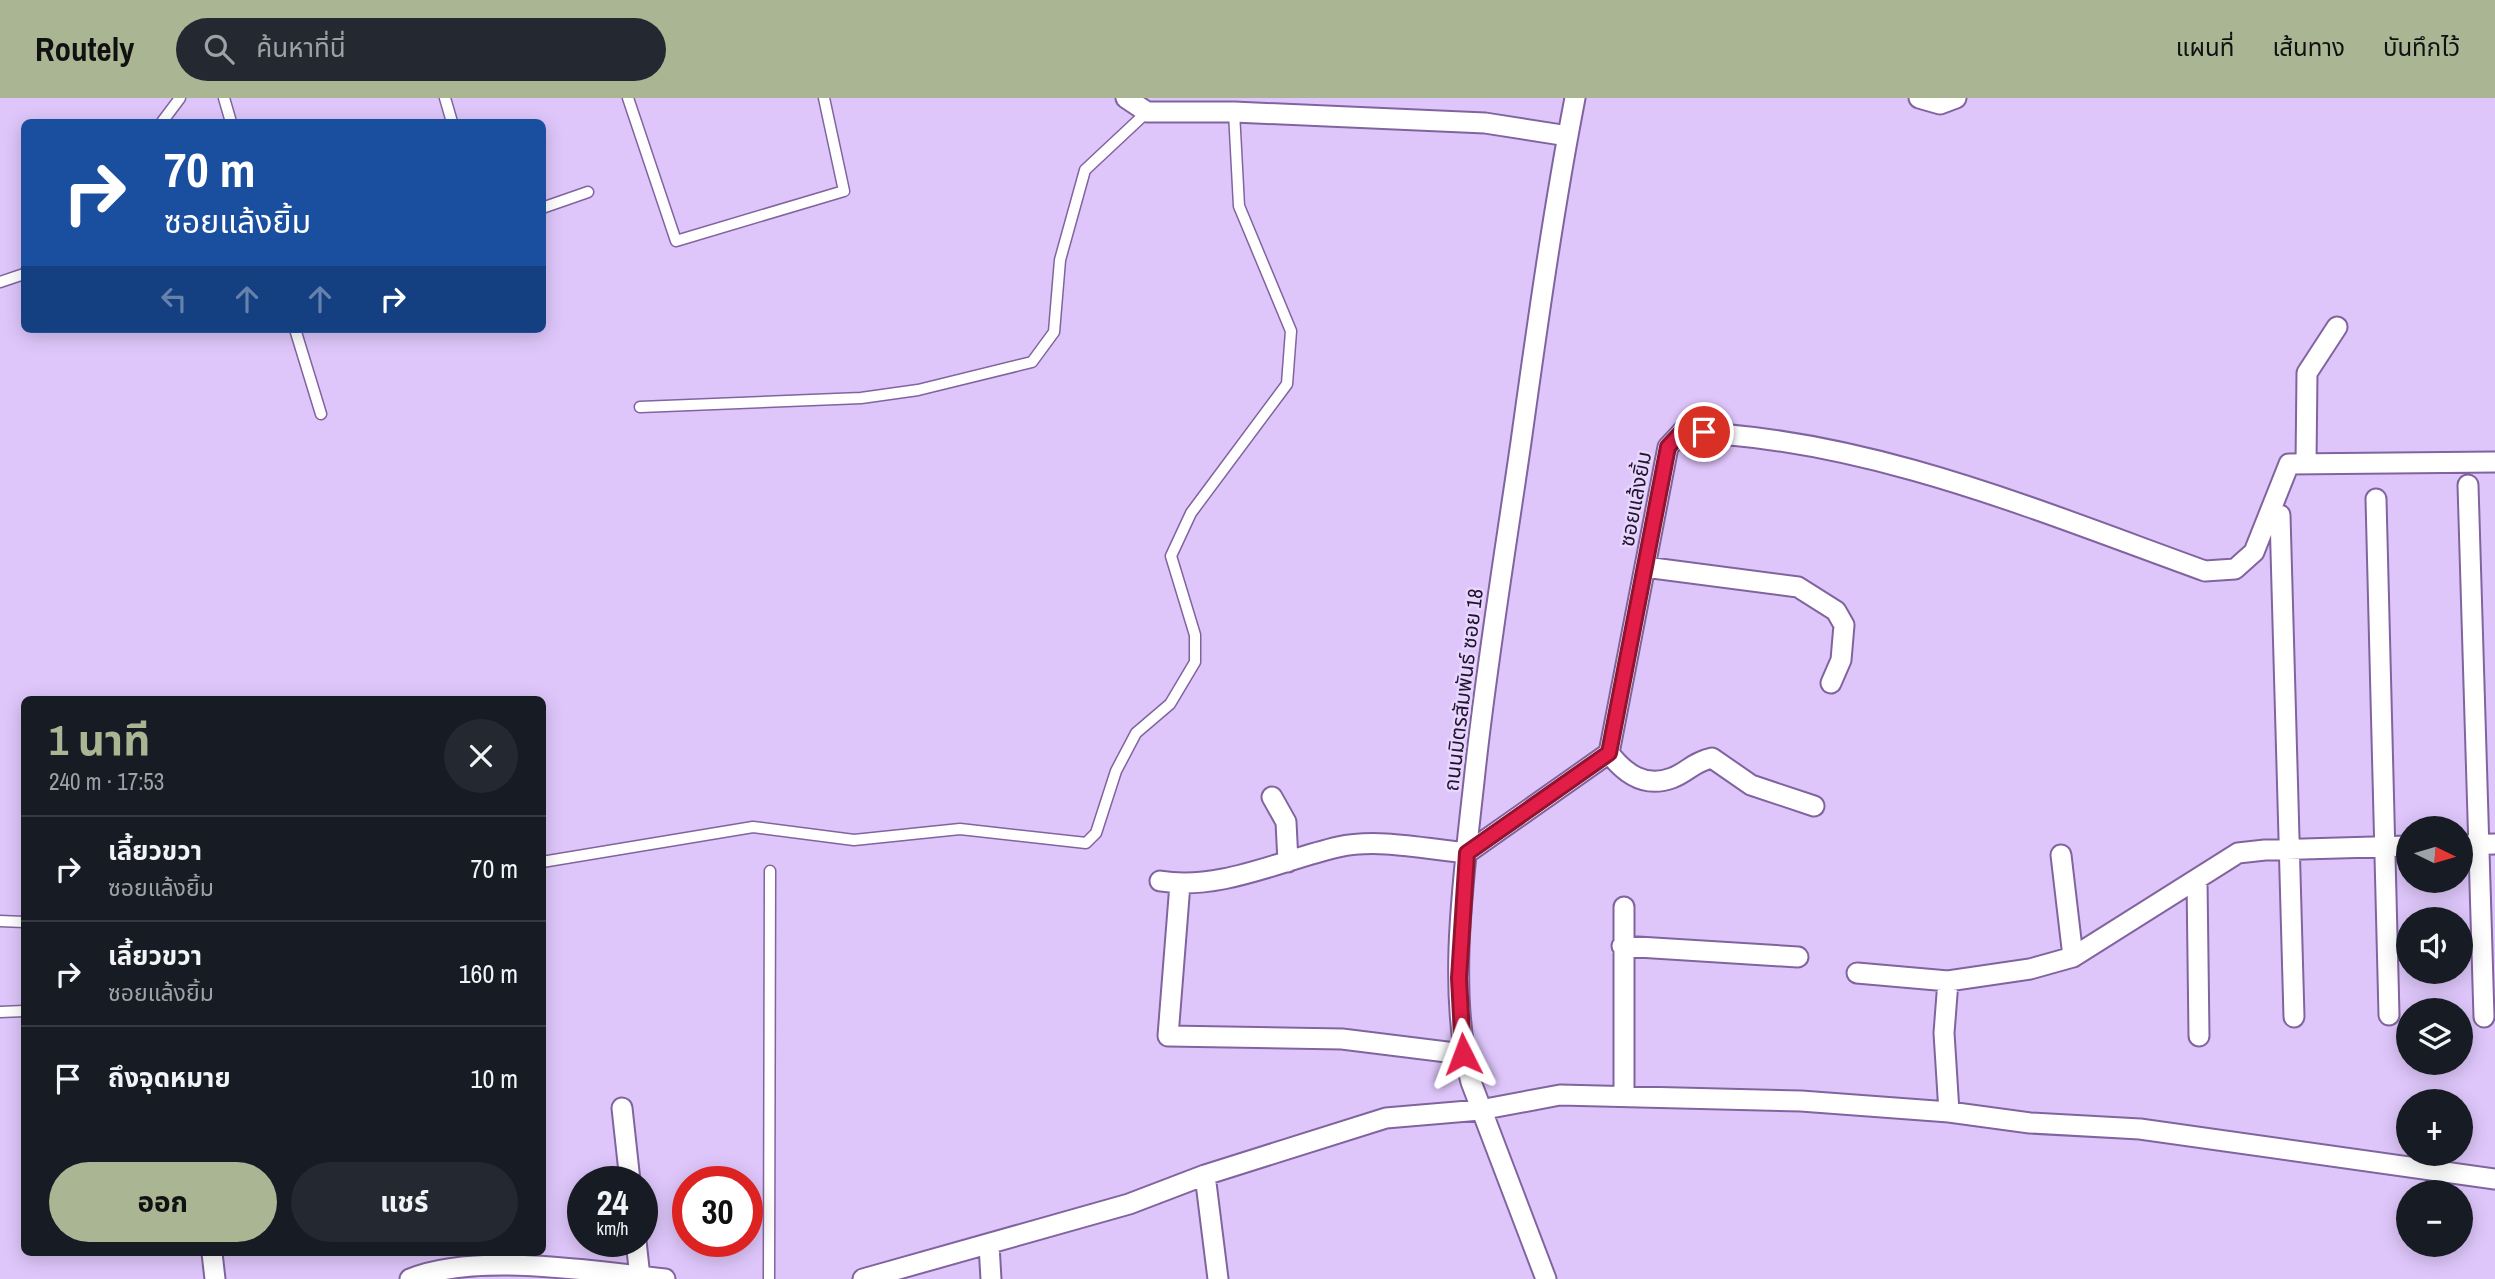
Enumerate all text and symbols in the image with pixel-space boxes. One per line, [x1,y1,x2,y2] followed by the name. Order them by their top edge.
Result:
[176,18,666,81] search box
[35,27,134,71] text: Routely
[200,30,238,68] icon: search
[256,30,346,65] text: ค้นหาที่นี่
[2176,31,2234,63] text: แผนที่
[2272,31,2345,63] text: เส้นทาง
[2383,31,2460,63] text: บันทึกไว้
[164,136,256,202] text: 70 m
[49,147,140,238] icon: right
[164,200,311,243] text: ซอยแล้งยิ้ม
[155,280,193,318] icon: left
[228,280,266,318] icon: ahead
[301,280,339,318] icon: ahead
[374,280,412,318] icon: right
[1674,402,1734,462] pin
[1685,413,1723,451] icon: arrive
[1612,449,1658,549] street label: ซอยแล้งยิ้ม
[1436,587,1490,793] street label: ถนนมิตรสัมพันธ์ ซอย 18
[49,712,150,768] text: 1 นาที
[444,719,518,793] button: close
[49,766,164,797] text: 240 m · 17:53
[2396,816,2473,892] north arrow
[2396,816,2473,1257] map controls
[108,833,202,868] text: เลี้ยวขวา
[49,850,87,888] icon: right
[471,851,518,886] text: 70 m
[108,872,214,903] text: ซอยแล้งยิ้ม
[2396,907,2473,984] button: sound
[108,938,202,973] text: เลี้ยวขวา
[49,955,87,993] icon: right
[459,956,518,991] text: 160 m
[108,977,214,1008] text: ซอยแล้งยิ้ม
[2396,998,2473,1075] button: layers
[1426,1017,1500,1091] position arrow
[49,1060,87,1098] icon: arrive
[108,1060,231,1095] text: ถึงจุดหมาย
[471,1061,518,1096] text: 10 m
[2396,1089,2473,1166] button: +
[49,1162,277,1242] button: ออก
[291,1162,518,1242] button: แชร์
[672,1166,763,1257] speed limit sign: 30
[597,1179,628,1226] text: 24
[2396,1180,2473,1257] button: −
[597,1216,629,1241] text: km/h

